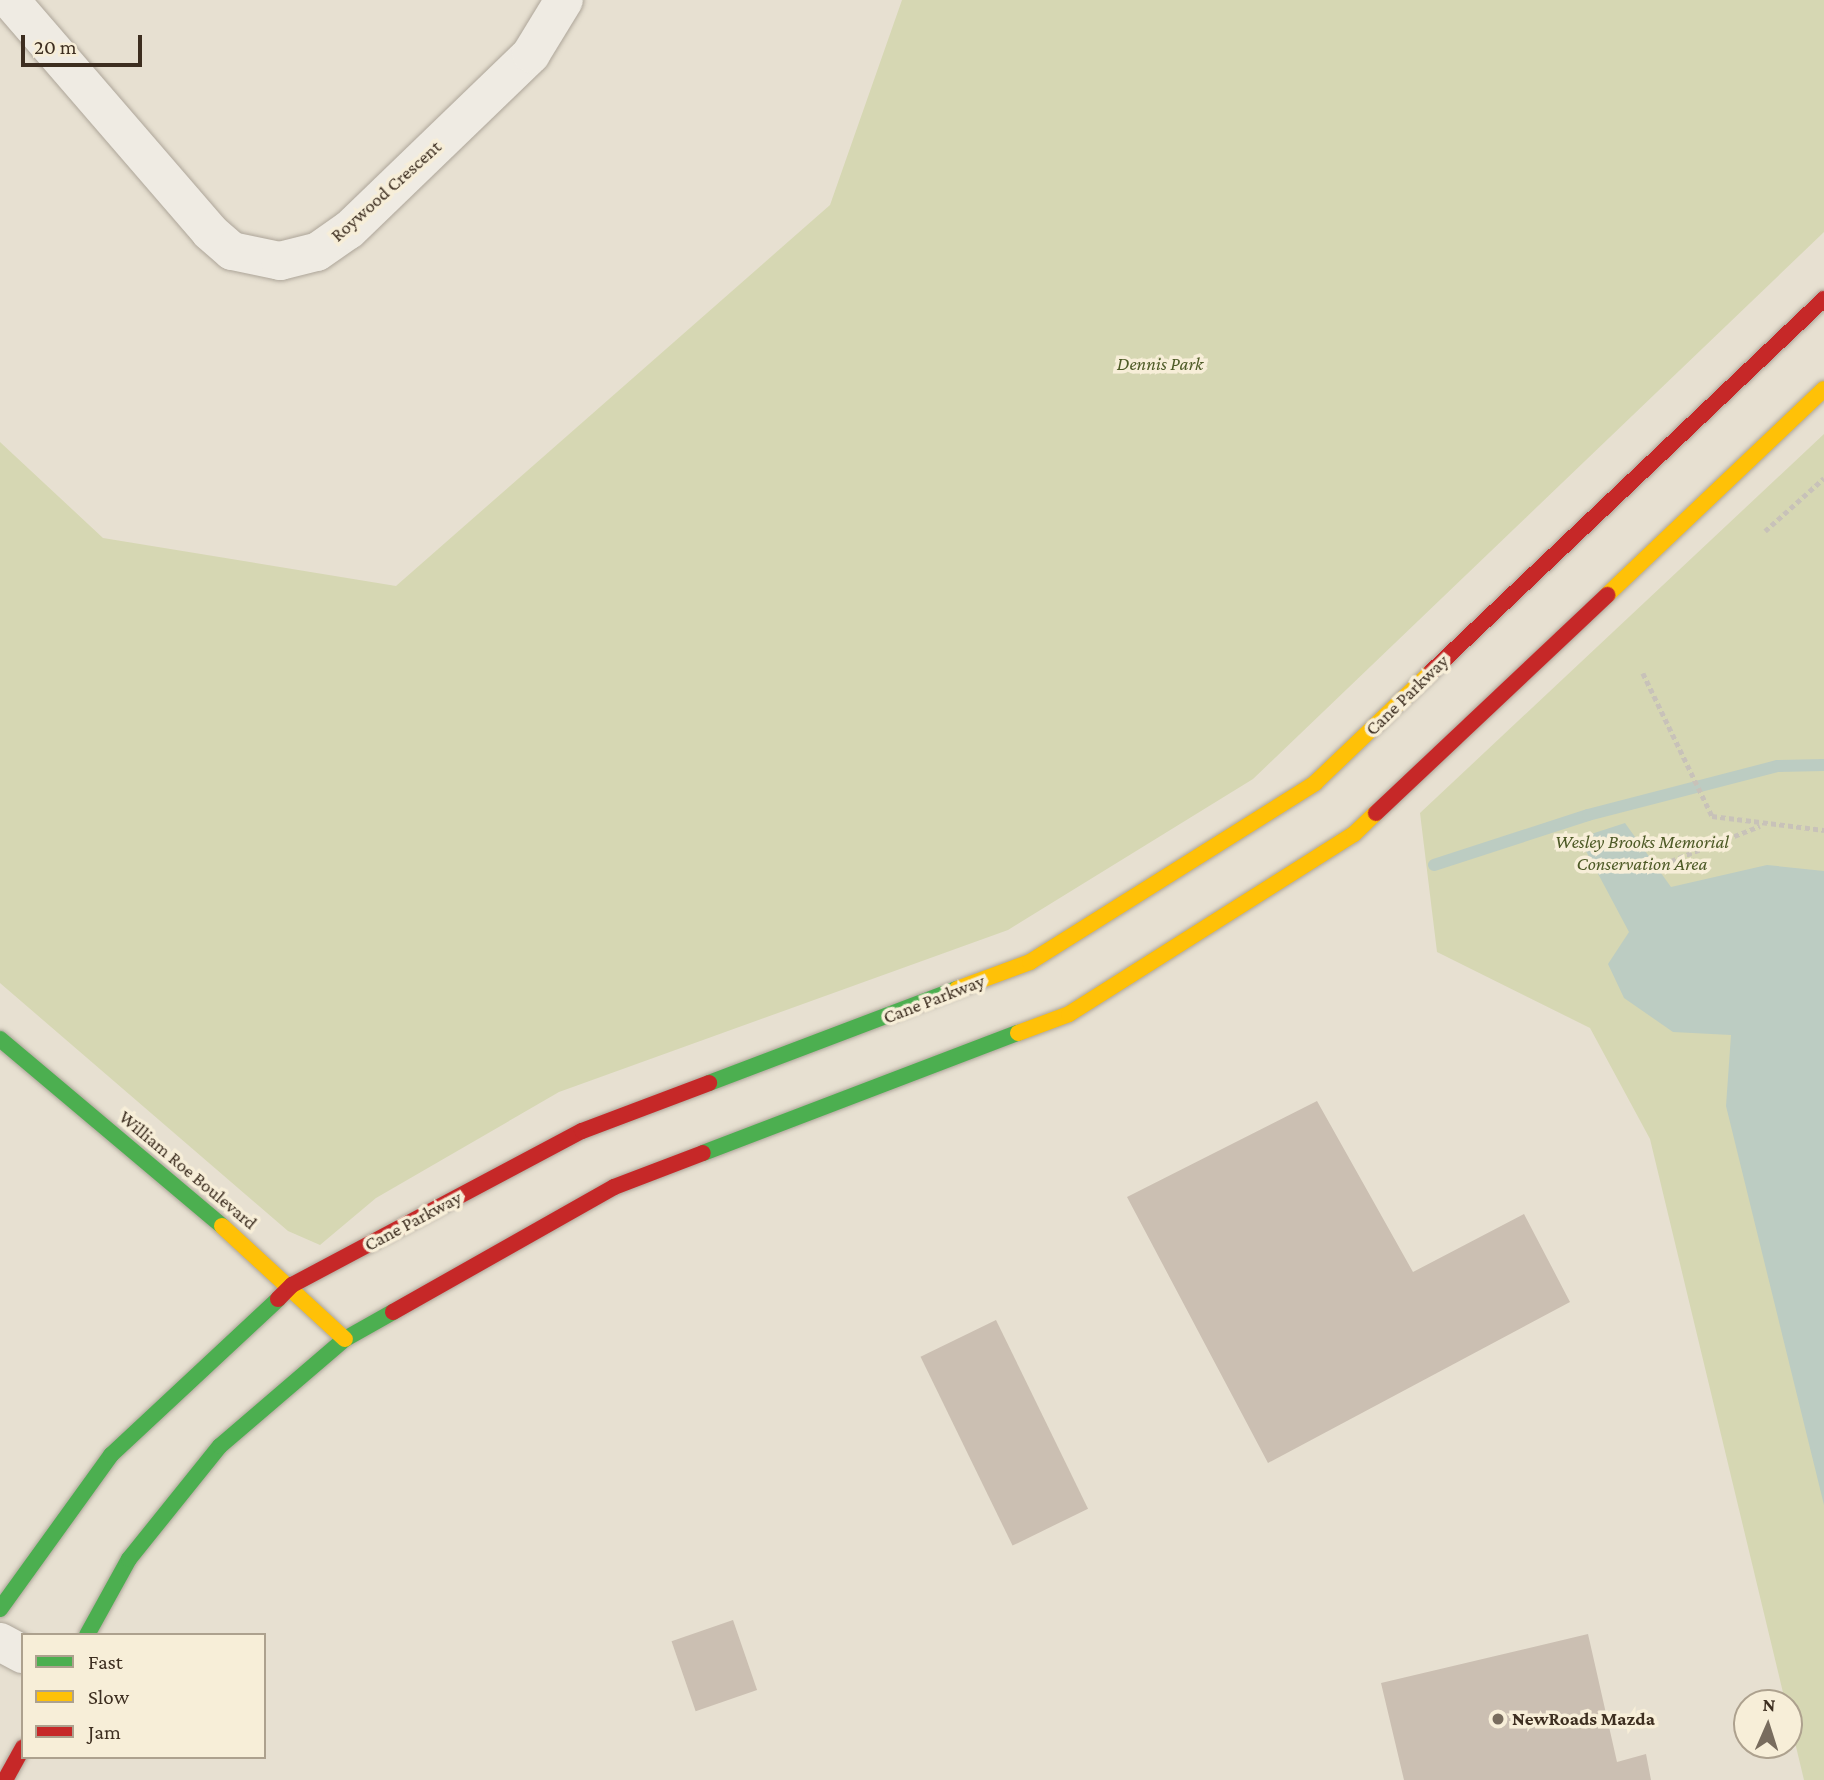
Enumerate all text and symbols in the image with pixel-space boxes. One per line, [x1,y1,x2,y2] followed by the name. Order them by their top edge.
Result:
[24,21,145,65] scale bar
[34,35,77,59] text: 20 m
[326,135,446,247] street label: Roywood Crescent
[1117,353,1203,375] park label: Dennis Park
[1361,650,1453,740] street label: Cane Parkway
[1555,831,1729,875] park label: Wesley Brooks Memorial Conservation Area
[880,969,988,1029] street label: Cane Parkway
[114,1106,262,1234] street label: William Roe Boulevard
[361,1186,465,1256] street label: Cane Parkway
[21,1633,266,1759] legend
[88,1650,123,1674] text: Fast
[88,1685,129,1709] text: Slow
[1733,1689,1803,1759] north arrow
[1762,1694,1776,1715] text: N
[1512,1708,1655,1730] place label: NewRoads Mazda
[1490,1711,1506,1727] marker: NewRoads Mazda
[88,1720,121,1744] text: Jam

